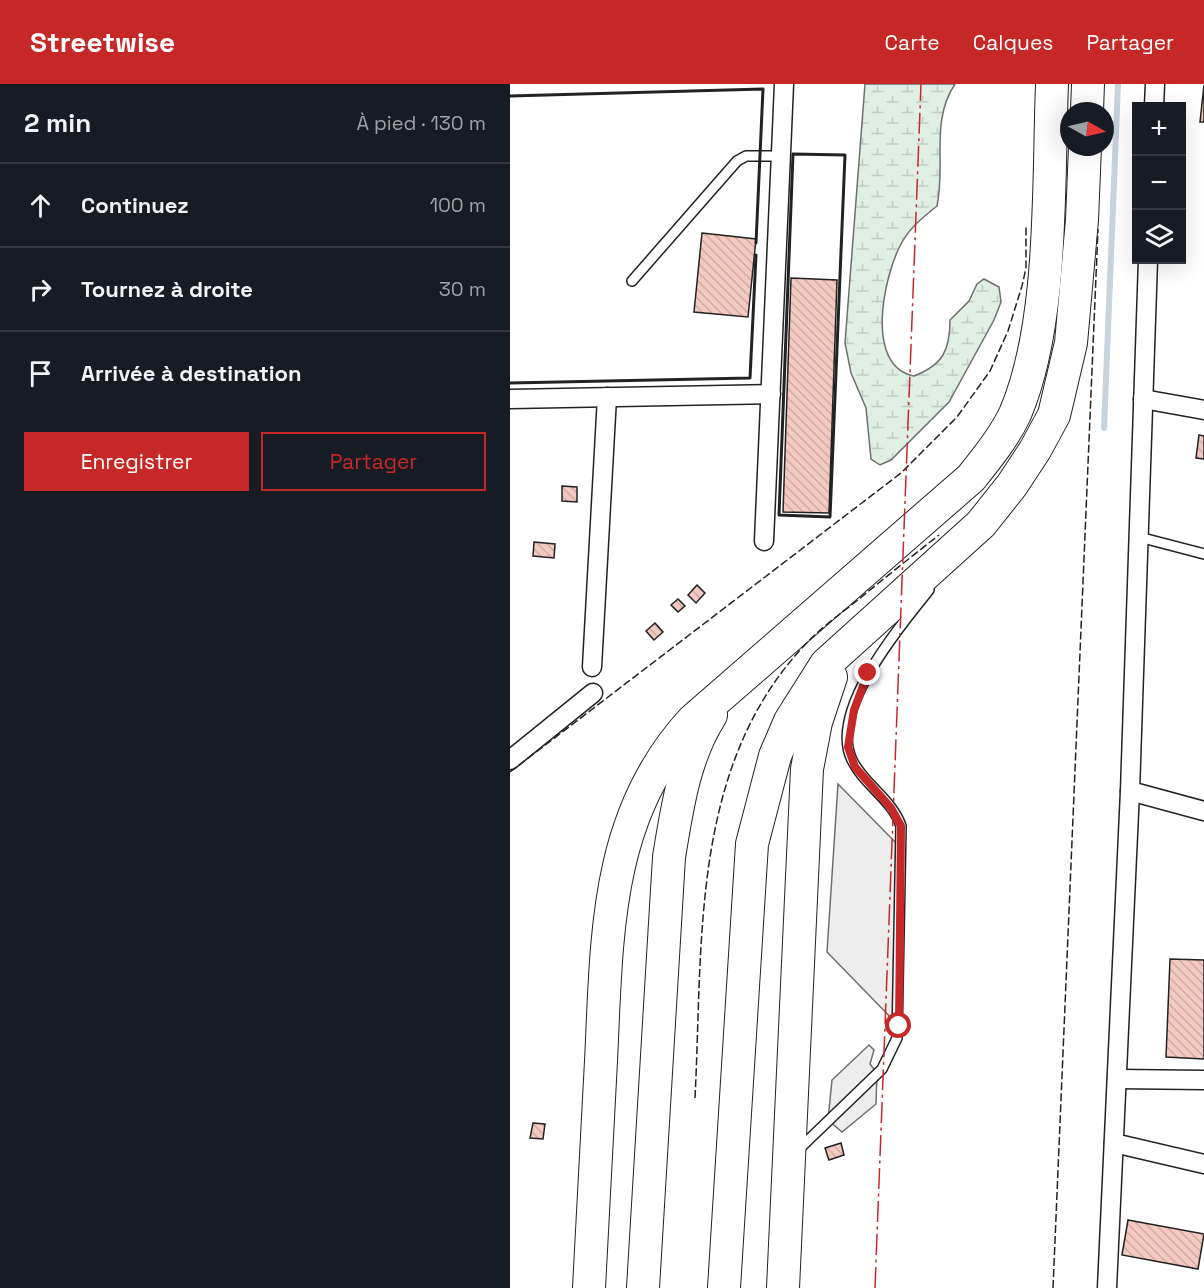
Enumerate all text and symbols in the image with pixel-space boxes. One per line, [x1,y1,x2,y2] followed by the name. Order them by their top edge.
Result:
[30,24,175,60] text: Streetwise
[885,29,940,56] text: Carte
[973,29,1053,56] text: Calques
[1086,29,1174,56] text: Partager
[1060,102,1114,156] north arrow
[1132,102,1186,264] map controls
[1132,102,1186,156] button: +
[24,106,91,140] text: 2 min
[356,110,486,136] text: À pied · 130 m
[1132,156,1186,210] button: −
[24,189,57,222] icon: ahead
[81,191,189,219] text: Continuez
[430,192,486,218] text: 100 m
[1132,210,1186,264] button: layers
[24,273,57,306] icon: right
[81,275,253,303] text: Tournez à droite
[439,276,486,302] text: 30 m
[24,357,57,390] icon: arrive
[81,359,302,387] text: Arrivée à destination
[24,432,249,491] button: Enregistrer
[261,432,486,491] button: Partager
[854,659,880,685] route end
[885,1012,911,1038] route start

